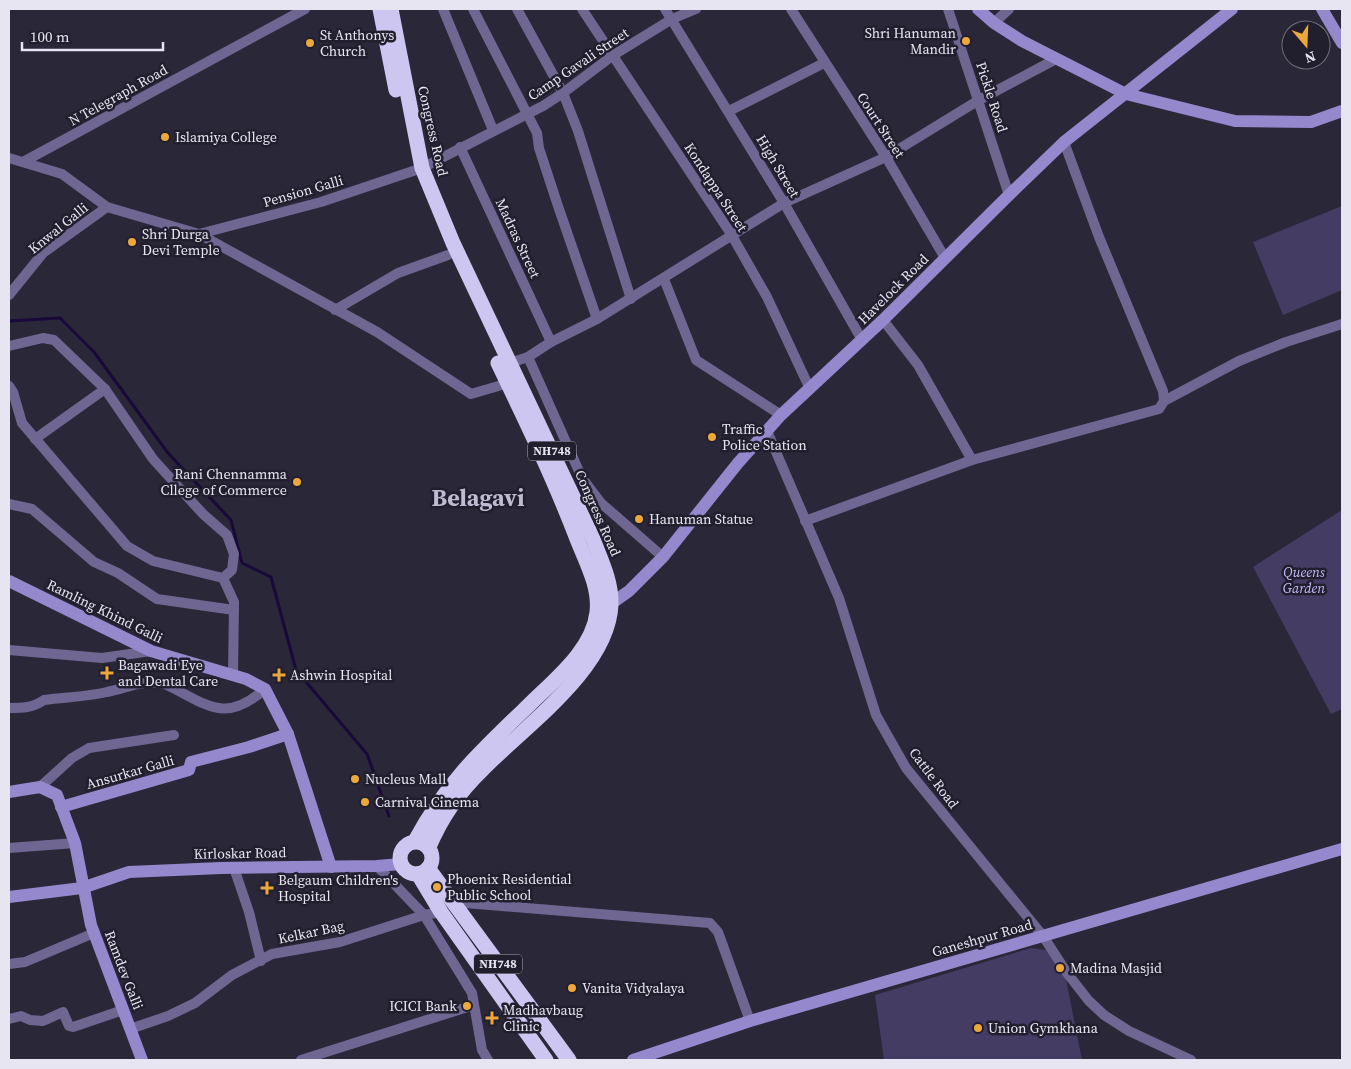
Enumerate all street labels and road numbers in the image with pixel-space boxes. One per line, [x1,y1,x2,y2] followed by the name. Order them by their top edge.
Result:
[524,23,633,105] street label: Camp Gavali Street
[65,59,171,130] street label: N Telegraph Road
[971,59,1013,135] street label: Pickle Road
[413,84,453,178] street label: Congress Road
[852,88,910,162] street label: Court Street
[751,131,805,202] street label: High Street
[680,139,753,236] street label: Kondappa Street
[261,170,345,212] street label: Pension Galli
[491,195,545,282] street label: Madras Street
[24,198,92,258] street label: Knwal Galli
[853,249,933,329] street label: Havelock Road
[528,442,576,461] road number: NH748
[570,467,626,559] street label: Congress Road
[44,574,166,648] street label: Ramling Khind Galli
[905,743,964,813] street label: Cattle Road
[84,750,176,794] street label: Ansurkar Galli
[193,842,287,864] street label: Kirloskar Road
[930,914,1035,962] street label: Ganeshpur Road
[276,915,346,949] street label: Kelkar Bag
[100,928,148,1012] street label: Ramdev Galli
[474,954,522,974] road number: NH748

